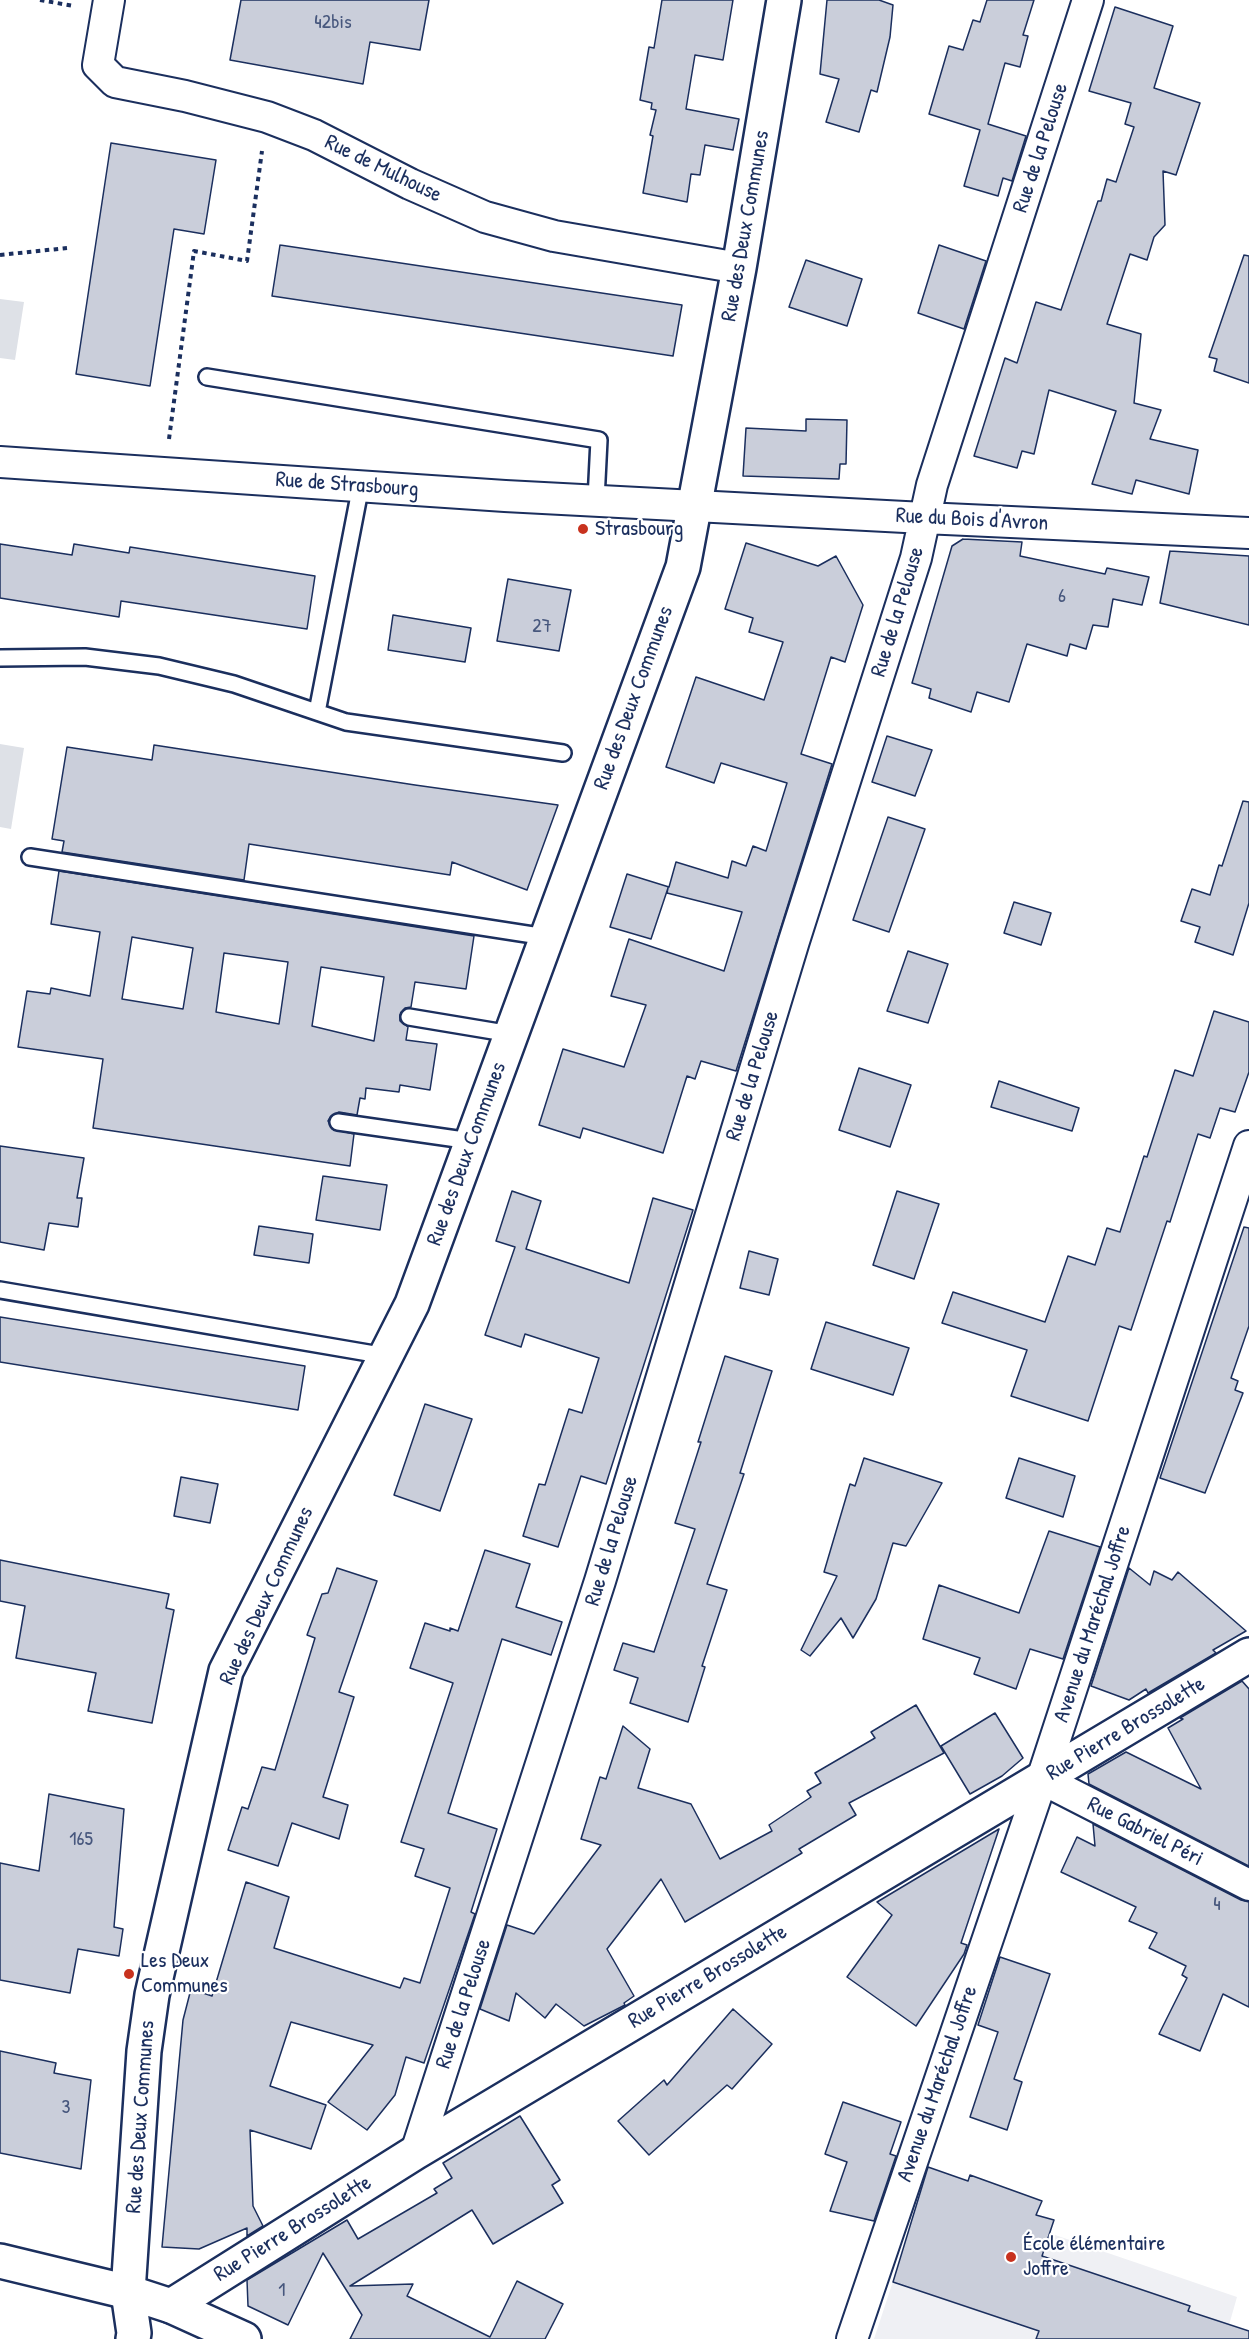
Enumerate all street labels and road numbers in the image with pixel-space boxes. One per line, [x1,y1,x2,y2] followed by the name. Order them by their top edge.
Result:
[1008,80,1074,216] street label: Rue de la Pelouse
[320,129,446,209] street label: Rue de Mulhouse
[716,129,776,323] street label: Rue des Deux Communes
[275,467,419,503] street label: Rue de Strasbourg
[895,503,1049,537] street label: Rue du Bois d'Avron
[866,544,930,680] street label: Rue de la Pelouse
[589,603,679,793] street label: Rue des Deux Communes
[721,1008,785,1144] street label: Rue de la Pelouse
[422,1059,512,1249] street label: Rue des Deux Communes
[580,1473,644,1609] street label: Rue de la Pelouse
[214,1503,320,1689] street label: Rue des Deux Communes
[1049,1522,1137,1726] street label: Avenue du Maréchal Joffre
[1042,1671,1210,1787] street label: Rue Pierre Brossolette
[1083,1791,1207,1873] street label: Rue Gabriel Péri
[624,1919,792,2035] street label: Rue Pierre Brossolette
[431,1936,497,2072] street label: Rue de la Pelouse
[892,1983,984,2185] street label: Avenue du Maréchal Joffre
[121,2020,161,2214] street label: Rue des Deux Communes
[210,2170,376,2288] street label: Rue Pierre Brossolette

